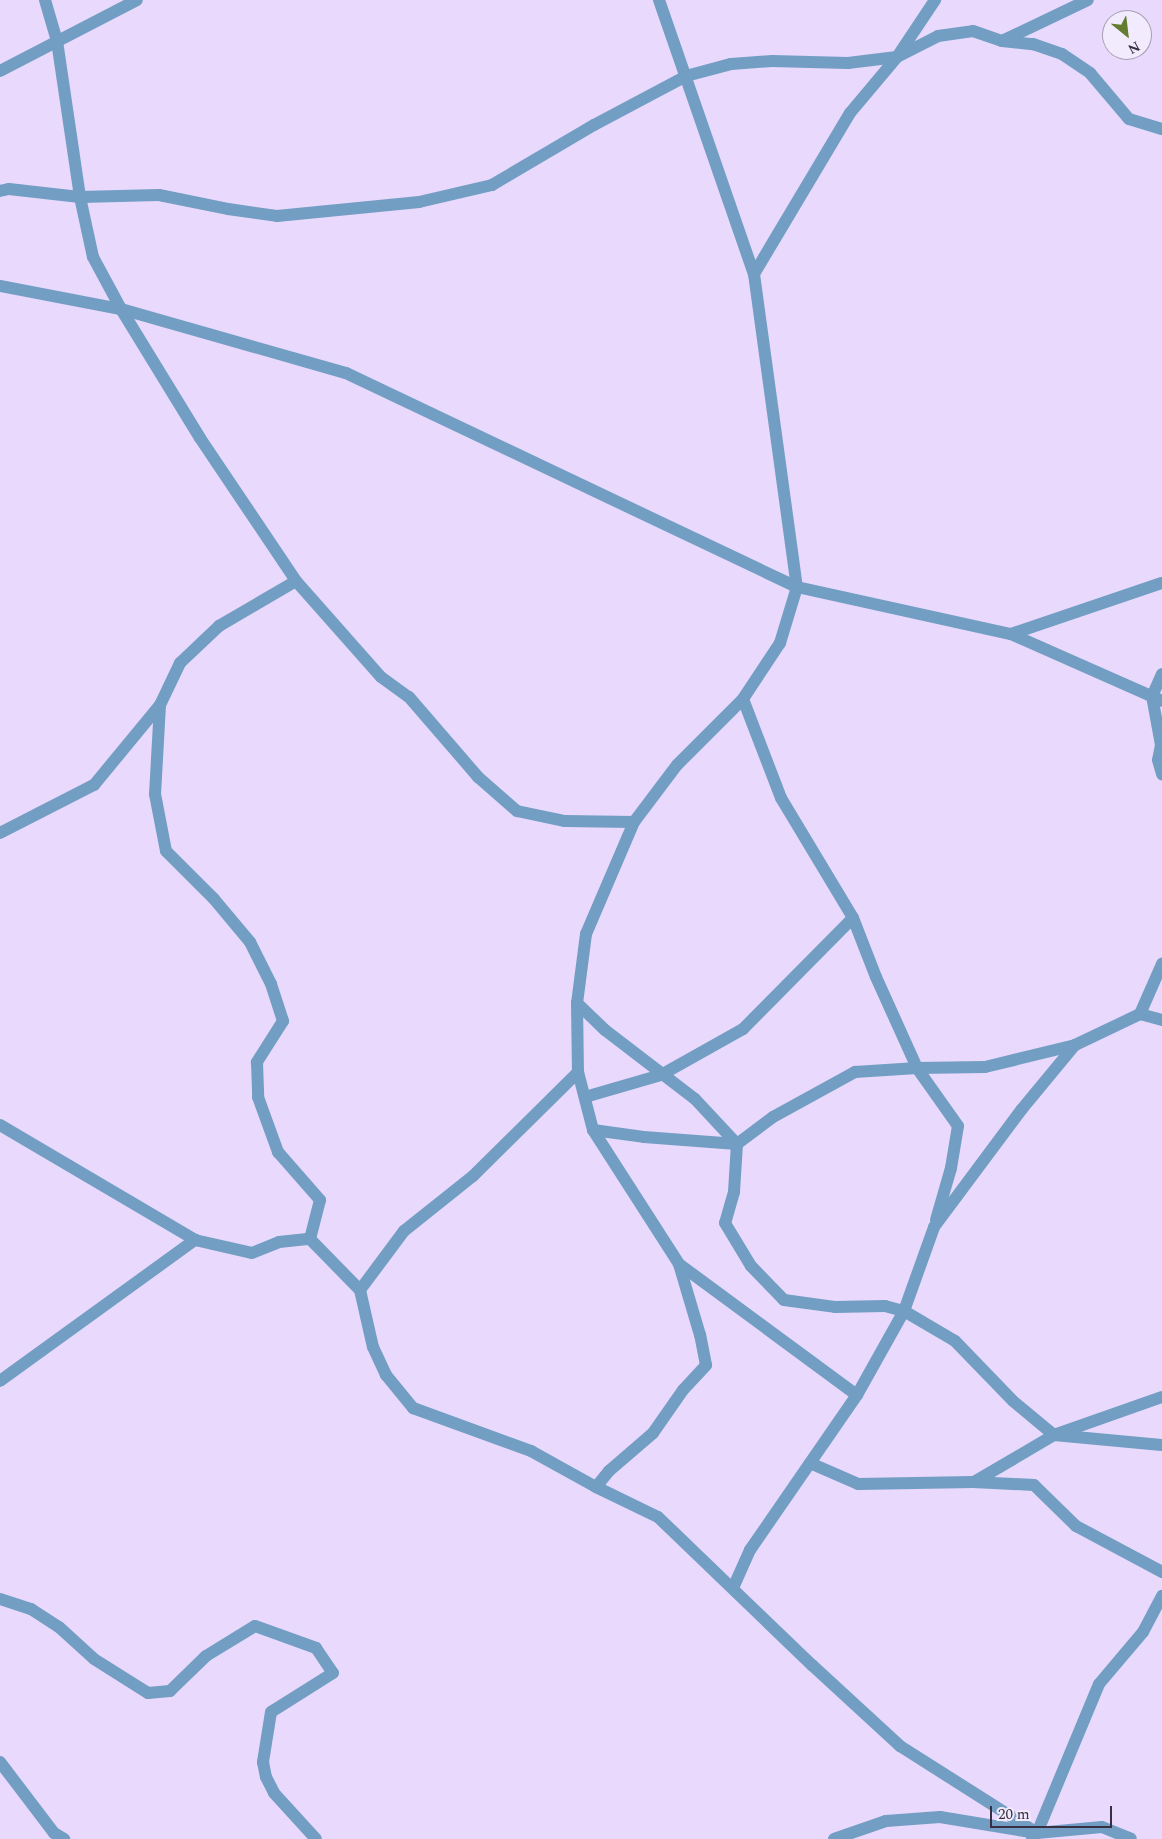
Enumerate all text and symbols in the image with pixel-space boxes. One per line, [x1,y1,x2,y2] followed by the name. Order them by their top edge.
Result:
[1102,10,1152,60] north arrow
[1124,36,1144,60] text: N
[992,1796,1114,1828] scale bar
[998,1803,1030,1826] text: 20 m

